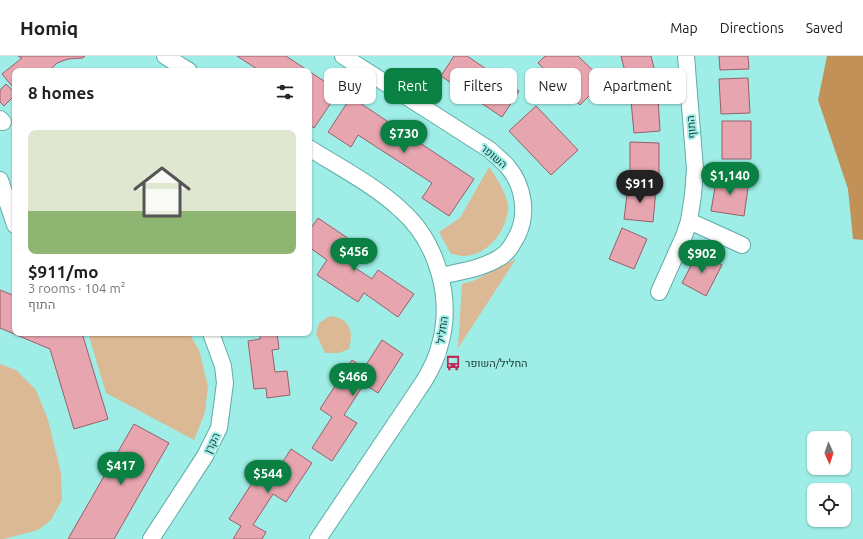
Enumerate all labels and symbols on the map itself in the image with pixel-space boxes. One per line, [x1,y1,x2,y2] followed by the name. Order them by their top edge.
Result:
[684,115,698,139] street label: התוף
[380,120,428,154] pin: $730
[478,142,510,170] street label: השופר
[697,162,763,196] pin: $1,140
[616,170,664,204] pin: $911
[330,238,378,272] pin: $456
[678,240,726,274] pin: $902
[434,315,450,345] street label: החליל
[444,354,462,372] bus stop icon: החליל/השופר
[465,357,528,369] place label: החליל/השופר
[329,363,377,397] pin: $466
[202,431,222,455] street label: הקרן
[807,431,851,475] north arrow
[97,452,145,486] pin: $417
[244,460,292,494] pin: $544

